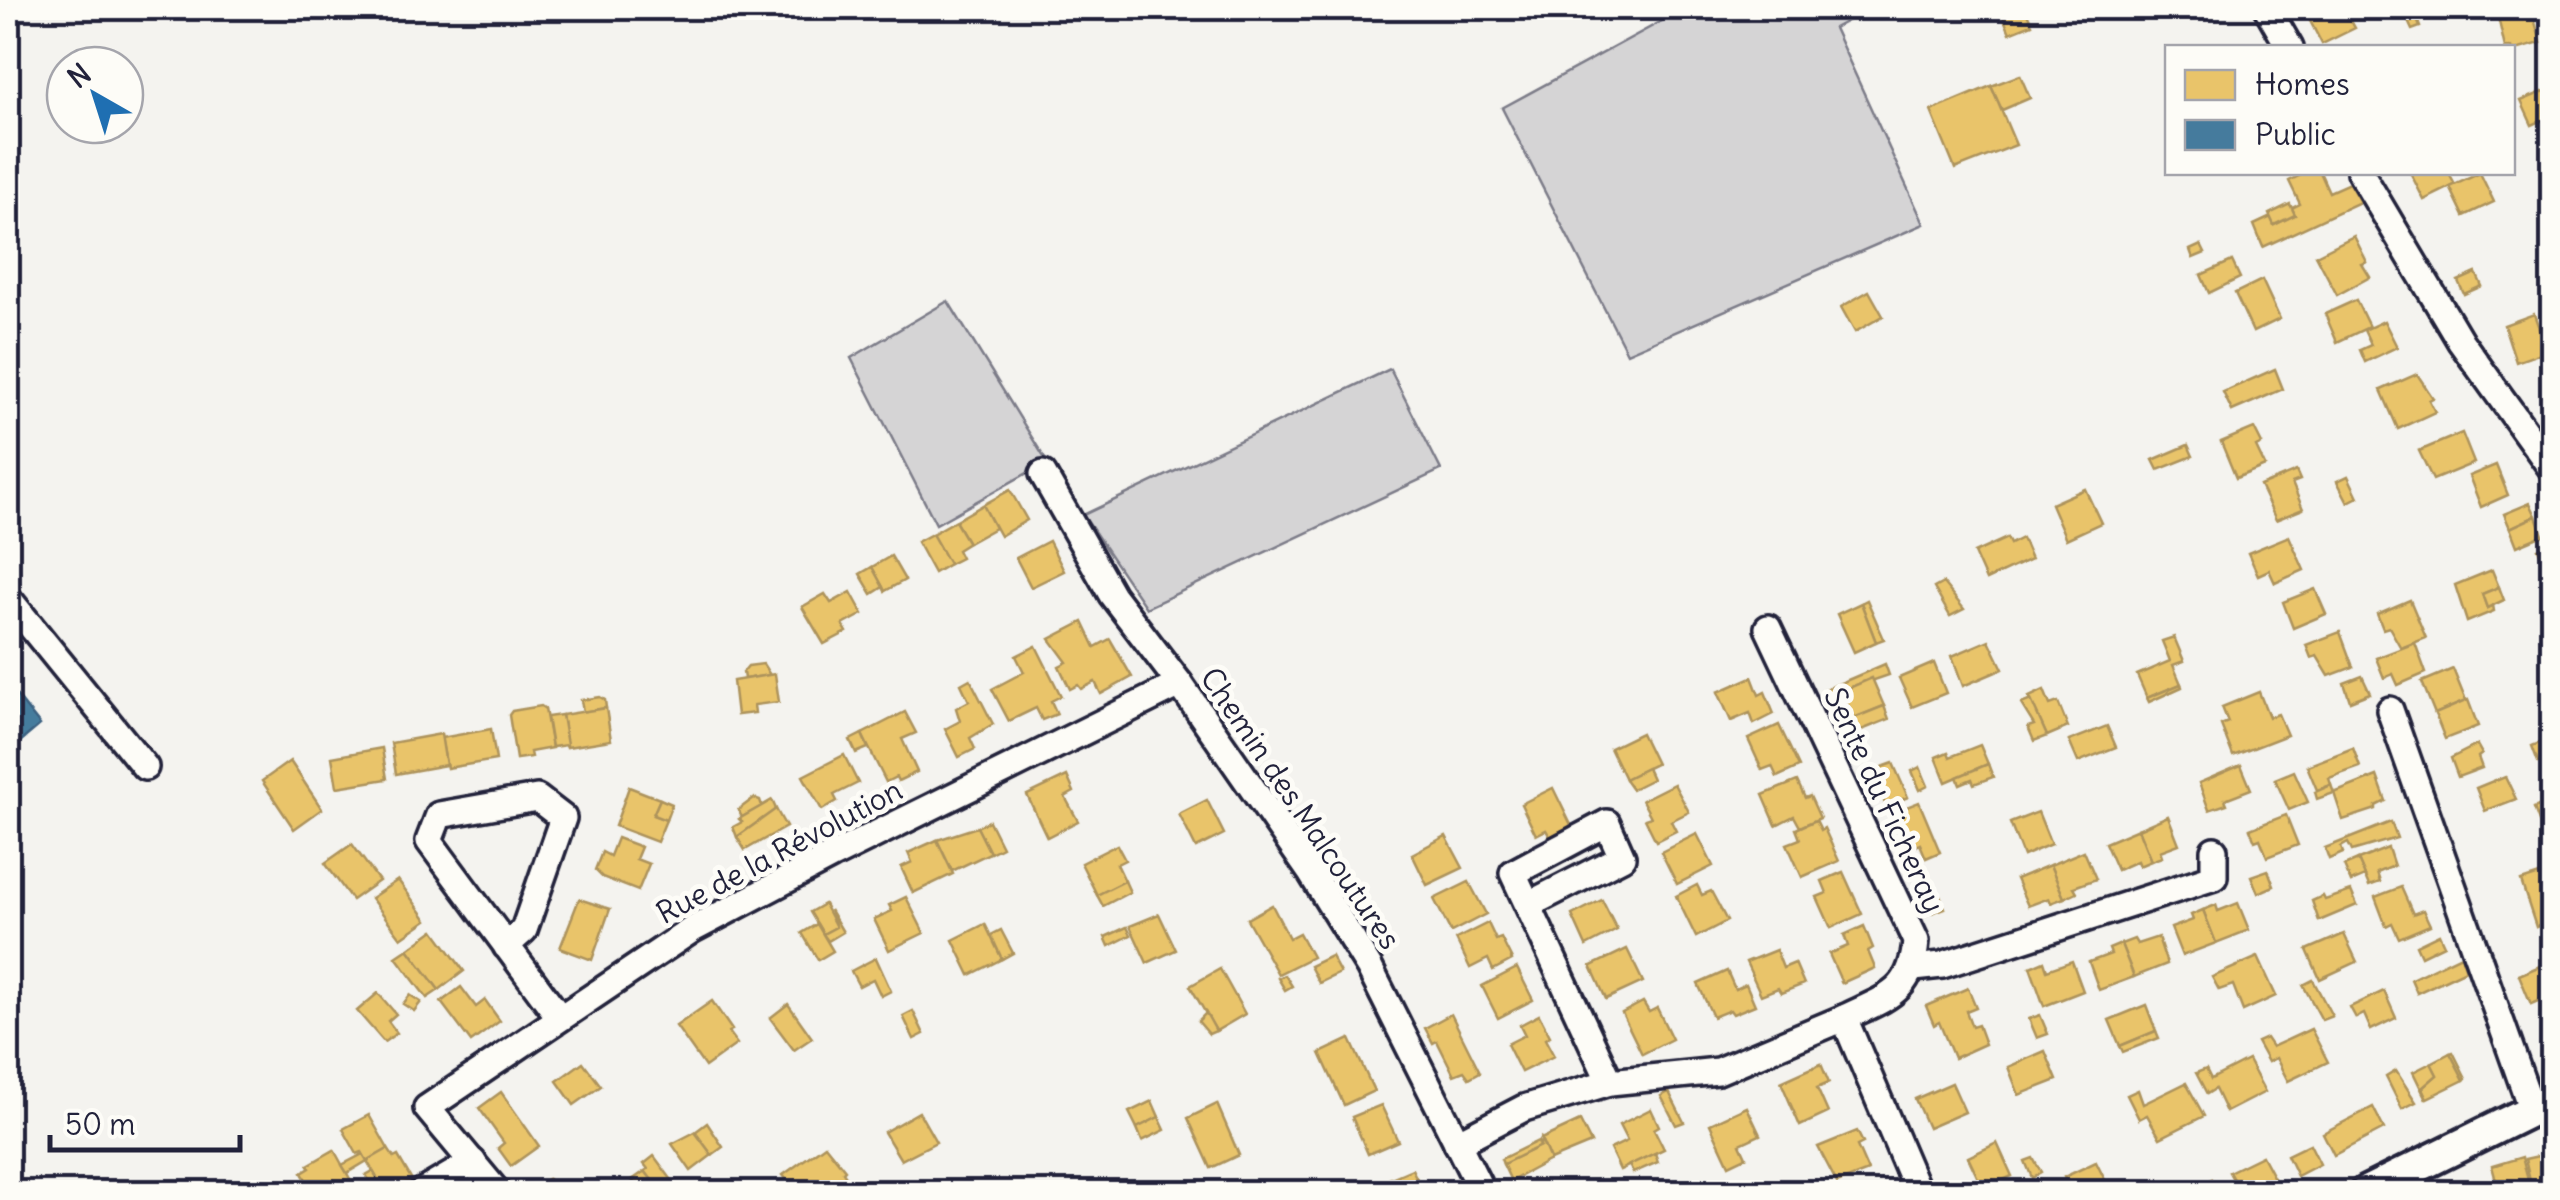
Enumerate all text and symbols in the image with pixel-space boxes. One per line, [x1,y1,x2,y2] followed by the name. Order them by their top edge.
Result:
[45,45,145,145] north arrow
[2165,45,2515,175] legend
[60,55,98,96] text: N
[2255,65,2350,103] text: Homes
[2255,115,2336,153] text: Public
[1193,660,1409,956] street label: Chemin des Malcoutures
[1816,682,1954,918] street label: Sente du Ficheray
[650,770,908,932] street label: Rue de la Révolution
[50,1090,240,1152] scale bar
[65,1105,135,1143] text: 50 m

